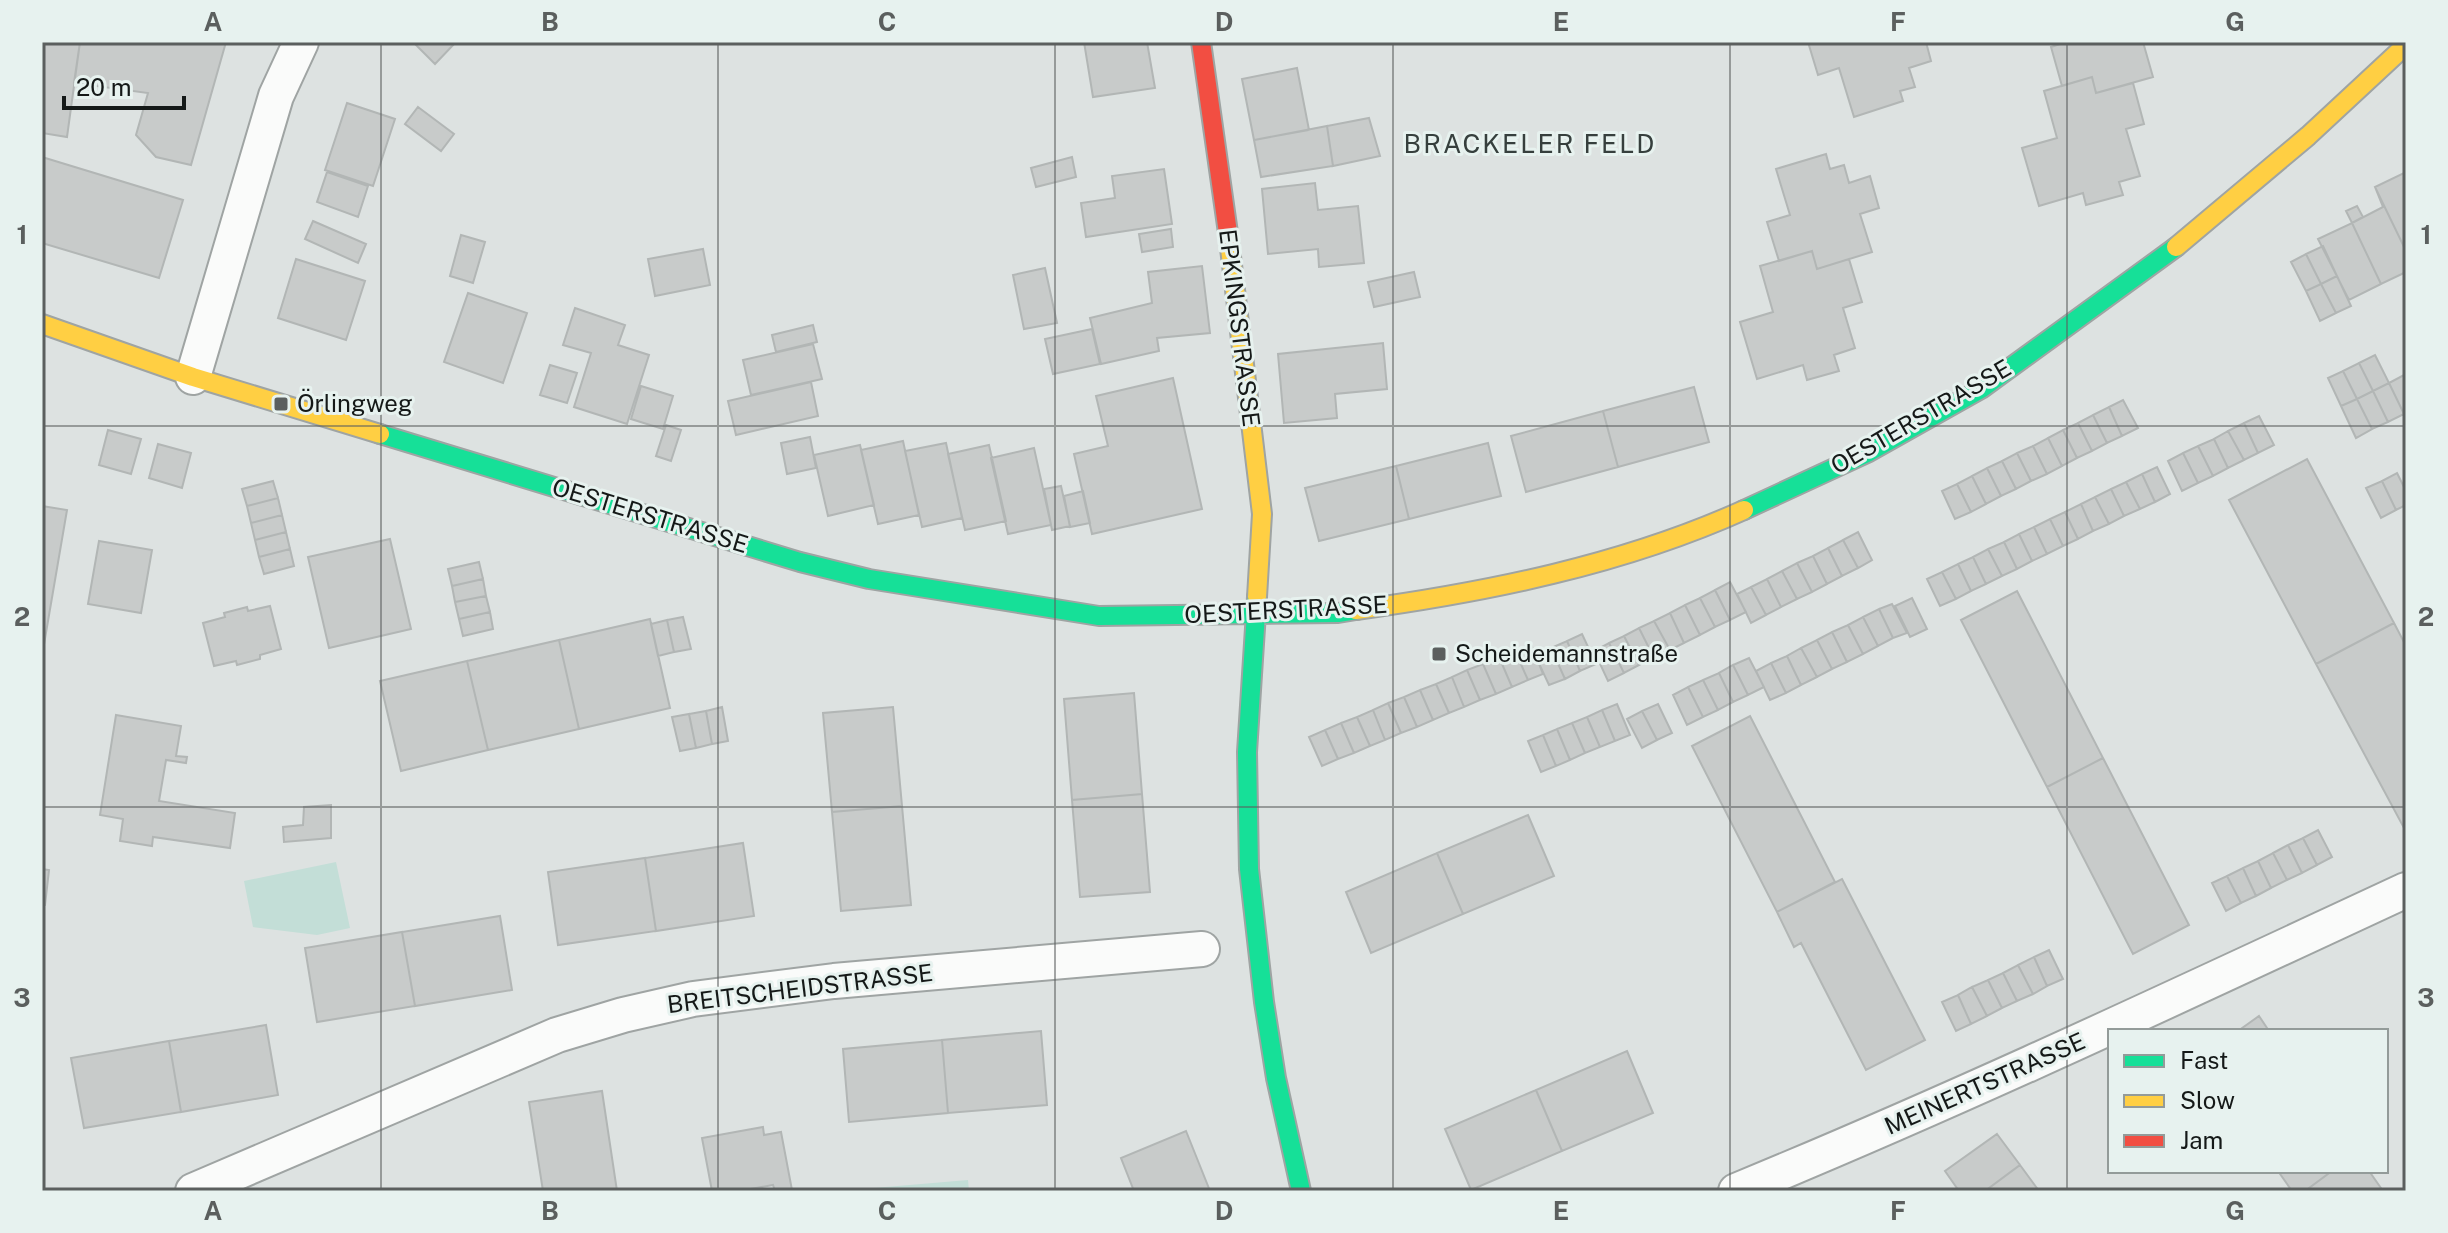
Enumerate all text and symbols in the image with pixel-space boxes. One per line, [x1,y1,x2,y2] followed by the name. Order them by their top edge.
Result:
[204,6,223,37] text: A
[541,6,559,37] text: B
[878,6,896,37] text: C
[1215,6,1233,37] text: D
[1553,6,1569,37] text: E
[1890,6,1906,37] text: F
[2225,6,2245,37] text: G
[64,60,184,110] scale bar
[76,73,132,101] text: 20 m
[1404,128,1656,159] district label: BRACKELER FELD
[16,219,28,250] text: 1
[2420,219,2432,250] text: 1
[1214,227,1266,428] street label: EPKINGSTRASSE
[1825,353,2016,479] street label: OESTERSTRASSE
[297,388,413,417] place label: Örlingweg
[272,395,290,413] marker: Örlingweg
[549,472,752,558] street label: OESTERSTRASSE
[1184,590,1388,628] street label: OESTERSTRASSE
[14,601,30,632] text: 2
[2418,601,2434,632] text: 2
[1455,639,1678,667] place label: Scheidemannstraße
[1430,645,1448,663] marker: Scheidemannstraße
[665,958,934,1018] street label: BREITSCHEIDSTRASSE
[13,982,31,1013] text: 3
[2417,982,2435,1013] text: 3
[1880,1026,2089,1140] street label: MEINERTSTRASSE
[2108,1029,2388,1173] legend
[2180,1046,2228,1074] text: Fast
[2180,1086,2235,1114] text: Slow
[2180,1126,2223,1154] text: Jam
[204,1195,223,1226] text: A
[541,1195,559,1226] text: B
[878,1195,896,1226] text: C
[1215,1195,1233,1226] text: D
[1553,1195,1569,1226] text: E
[1890,1195,1906,1226] text: F
[2225,1195,2245,1226] text: G

